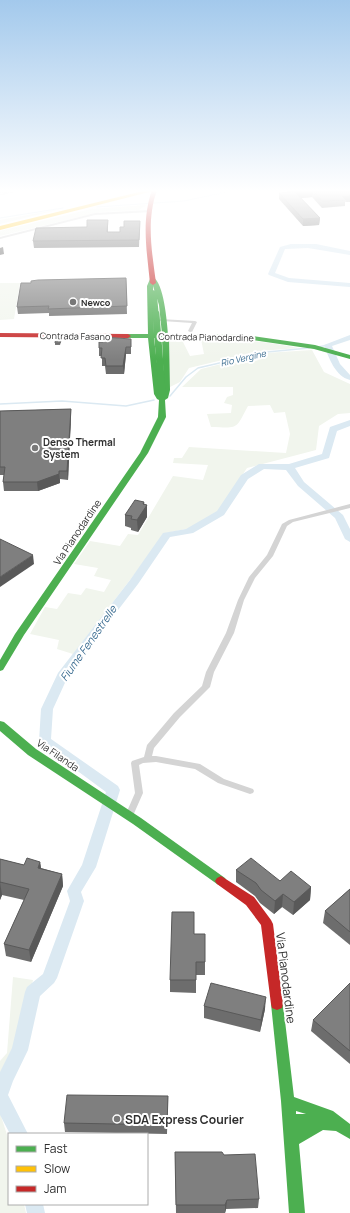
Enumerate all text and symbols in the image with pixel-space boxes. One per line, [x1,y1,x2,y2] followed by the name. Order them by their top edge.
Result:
[81,296,111,309] place label: Newco
[68,297,78,307] marker: Newco
[40,329,110,343] street label: Contrada Fasano
[158,330,254,344] street label: Contrada Pianodardine
[219,346,268,370] water label: Rio Vergine
[43,435,116,461] place label: Denso Thermal System
[30,443,40,453] marker: Denso Thermal System
[50,496,104,568] street label: Via Pianodardine
[56,602,120,684] water label: Fiume Fenestrelle
[34,736,82,774] street label: Via Filanda
[272,931,300,1025] street label: Via Pianodardine
[125,1111,244,1128] place label: SDA Express Courier
[112,1114,122,1124] marker: SDA Express Courier
[8,1133,148,1205] legend
[44,1140,68,1157] text: Fast
[44,1160,70,1177] text: Slow
[44,1180,66,1197] text: Jam

